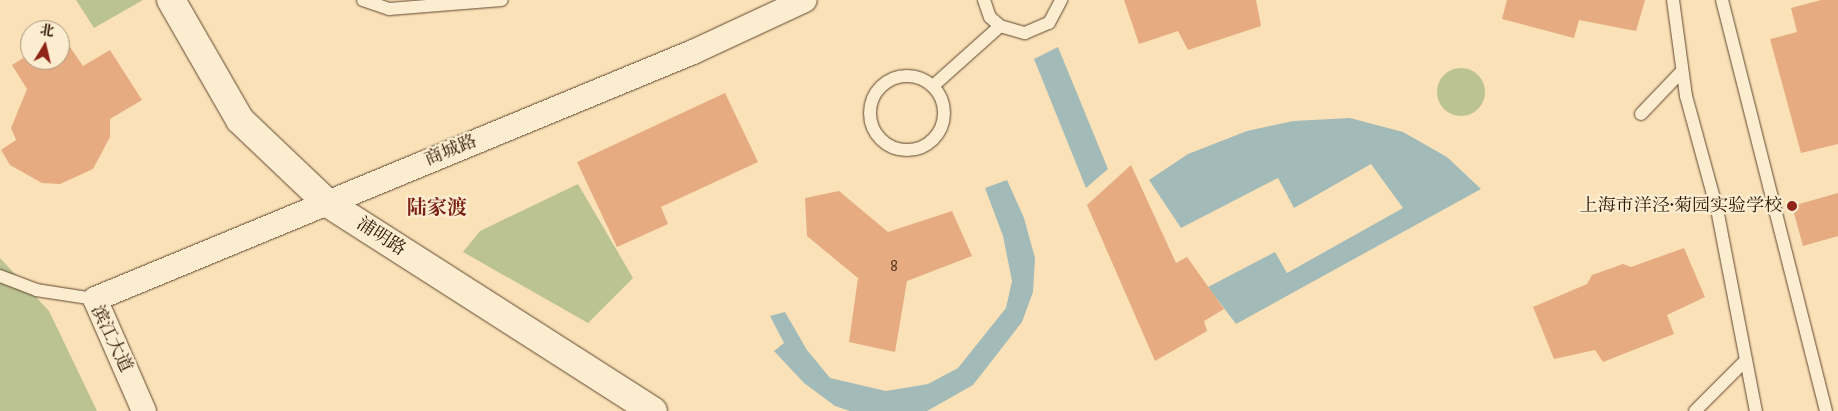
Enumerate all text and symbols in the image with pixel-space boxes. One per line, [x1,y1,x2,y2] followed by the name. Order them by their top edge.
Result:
[20,20,70,70] north arrow
[39,21,56,41] text: 北
[422,131,480,171] street label: 商城路
[1580,195,1782,217] place label: 上海市洋泾·菊园实验学校
[407,196,467,220] district label: 陆家渡
[1786,200,1798,212] marker: 上海市洋泾·菊园实验学校
[352,213,410,261] street label: 浦明路
[890,258,898,276] house number: 8
[86,302,136,376] street label: 滨江大道

